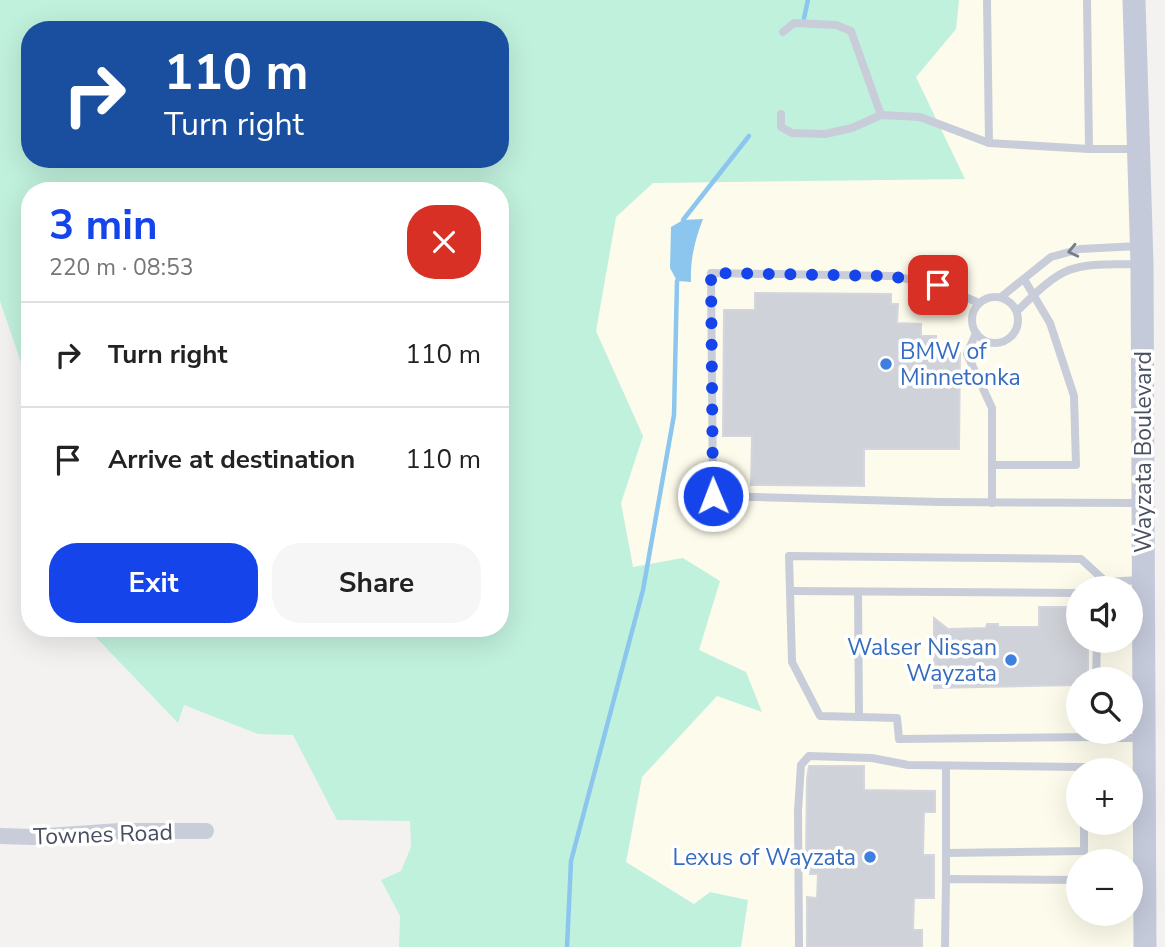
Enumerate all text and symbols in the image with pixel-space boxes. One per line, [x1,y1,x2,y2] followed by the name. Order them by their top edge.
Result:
[164,39,308,106] text: 110 m
[49,49,140,140] icon: right
[164,103,304,146] text: Turn right
[49,197,158,254] text: 3 min
[407,205,481,279] button: close
[1067,243,1079,258] one-way arrow
[49,252,194,283] text: 220 m · 08:53
[908,255,968,315] pin
[919,266,957,304] icon: arrive
[49,336,87,374] icon: right
[900,336,1021,393] place label: BMW of Minnetonka
[108,337,227,372] text: Turn right
[405,337,481,372] text: 110 m
[1128,351,1159,553] street label: Wayzata Boulevard
[878,356,894,372] marker: BMW of Minnetonka
[49,441,87,479] icon: arrive
[108,442,355,477] text: Arrive at destination
[405,442,481,477] text: 110 m
[676,459,750,533] position arrow
[49,543,258,623] button: Exit
[272,543,481,623] button: Share
[1066,576,1143,926] map controls
[1066,576,1143,653] button: sound
[847,632,997,689] place label: Walser Nissan Wayzata
[1003,652,1019,668] marker: Walser Nissan Wayzata
[1066,667,1143,744] button: search
[1066,758,1143,835] button: +
[33,817,173,852] street label: Townes Road
[673,842,856,873] place label: Lexus of Wayzata
[862,849,878,865] marker: Lexus of Wayzata
[1066,849,1143,926] button: −

